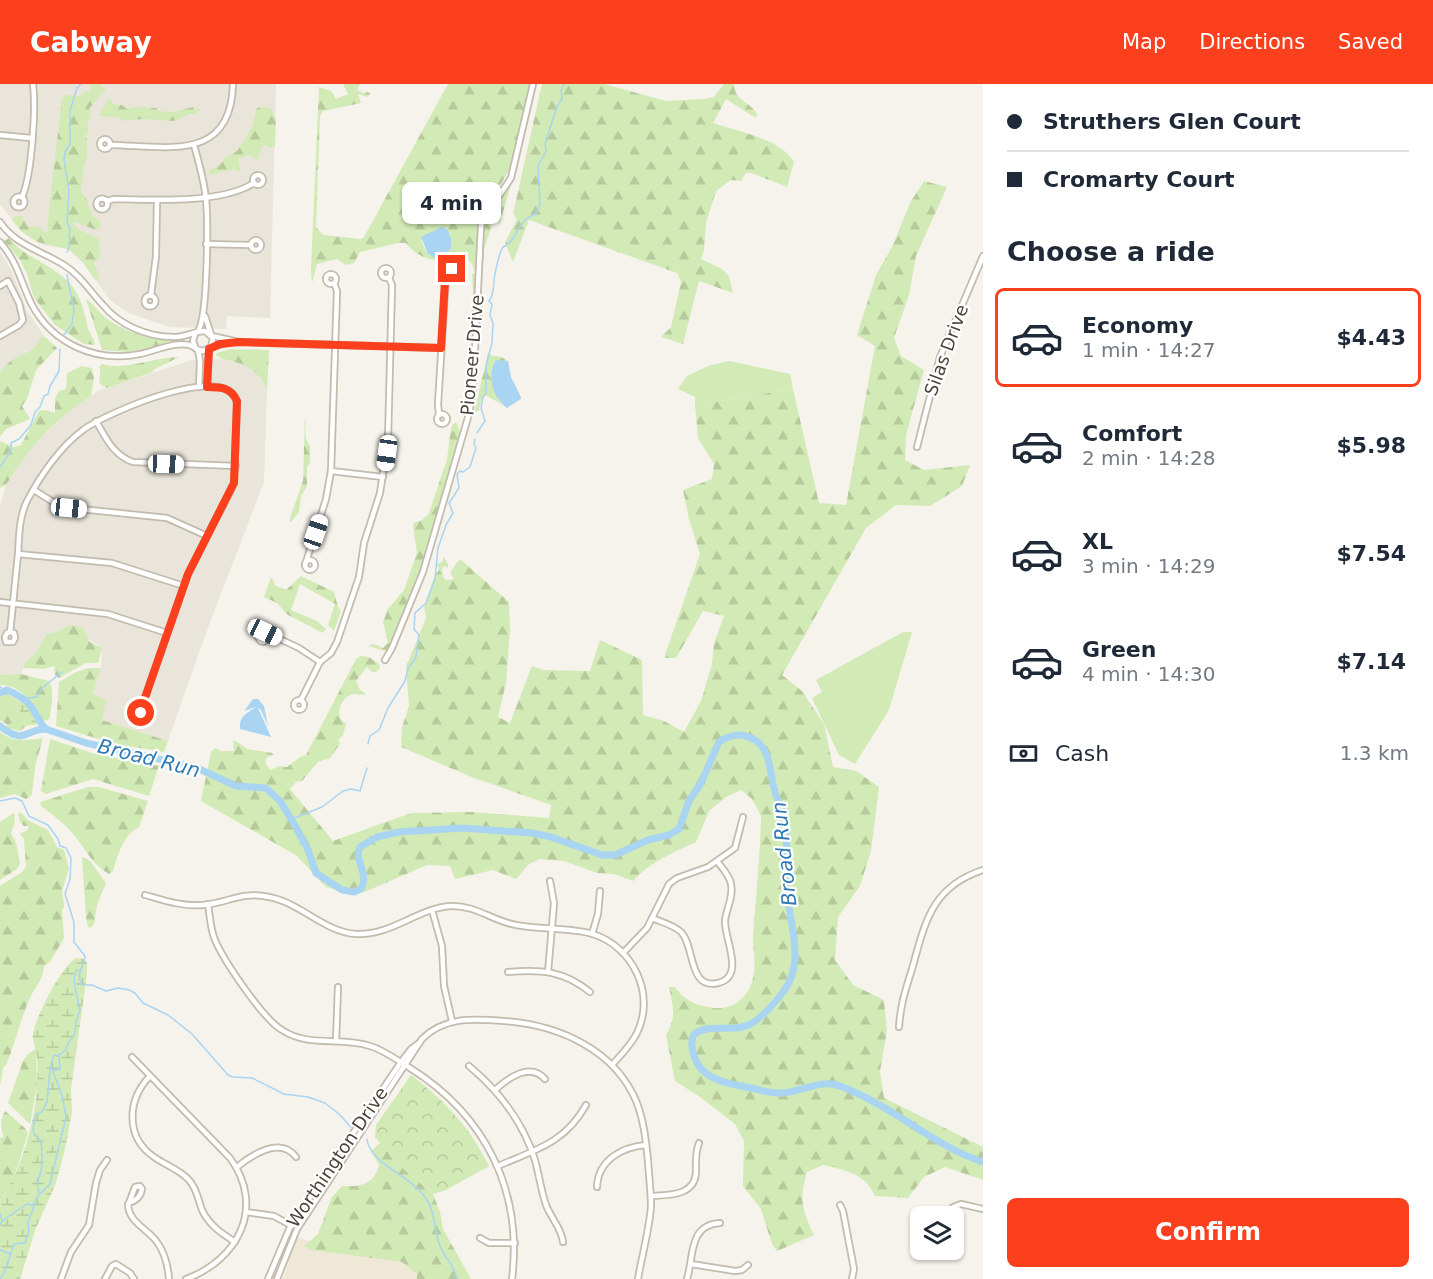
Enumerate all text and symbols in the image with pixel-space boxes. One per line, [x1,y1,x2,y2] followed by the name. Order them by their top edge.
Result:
[30,26,152,59] text: Cabway
[1122,30,1166,54] text: Map
[1199,30,1305,54] text: Directions
[1338,30,1403,54] text: Saved
[1043,109,1301,134] text: Struthers Glen Court
[1043,167,1235,192] text: Cromarty Court
[402,182,502,224] callout: 4 min
[420,191,483,215] text: 4 min
[1007,236,1215,267] text: Choose a ride
[438,255,465,282] route end
[456,294,488,416] street label: Pioneer Drive
[920,302,972,398] street label: Silas Drive
[1010,311,1064,365] icon: car
[1082,313,1193,338] text: Economy
[1336,325,1406,350] text: $4.43
[1082,338,1216,362] text: 1 min · 14:27
[1010,419,1064,473] icon: car
[1082,421,1182,446] text: Comfort
[1336,433,1406,458] text: $5.98
[376,434,398,472] car
[1082,446,1216,470] text: 2 min · 14:28
[148,454,184,474] car
[50,497,88,519] car
[302,512,330,552] car
[1010,527,1064,581] icon: car
[1082,529,1113,554] text: XL
[1336,541,1406,566] text: $7.54
[1082,554,1216,578] text: 3 min · 14:29
[245,616,285,648] car
[1010,635,1064,689] icon: car
[1082,637,1156,662] text: Green
[1336,649,1406,674] text: $7.14
[1082,662,1216,686] text: 4 min · 14:30
[127,699,154,726] route start
[95,734,203,782] water label: Broad Run
[1007,737,1040,770] icon: cash
[1055,741,1109,766] text: Cash
[1340,741,1409,765] text: 1.3 km
[767,801,801,907] water label: Broad Run
[282,1083,392,1231] street label: Worthington Drive
[1007,1198,1409,1267] button: Confirm
[910,1206,964,1260] map controls
[910,1206,964,1260] button: layers

